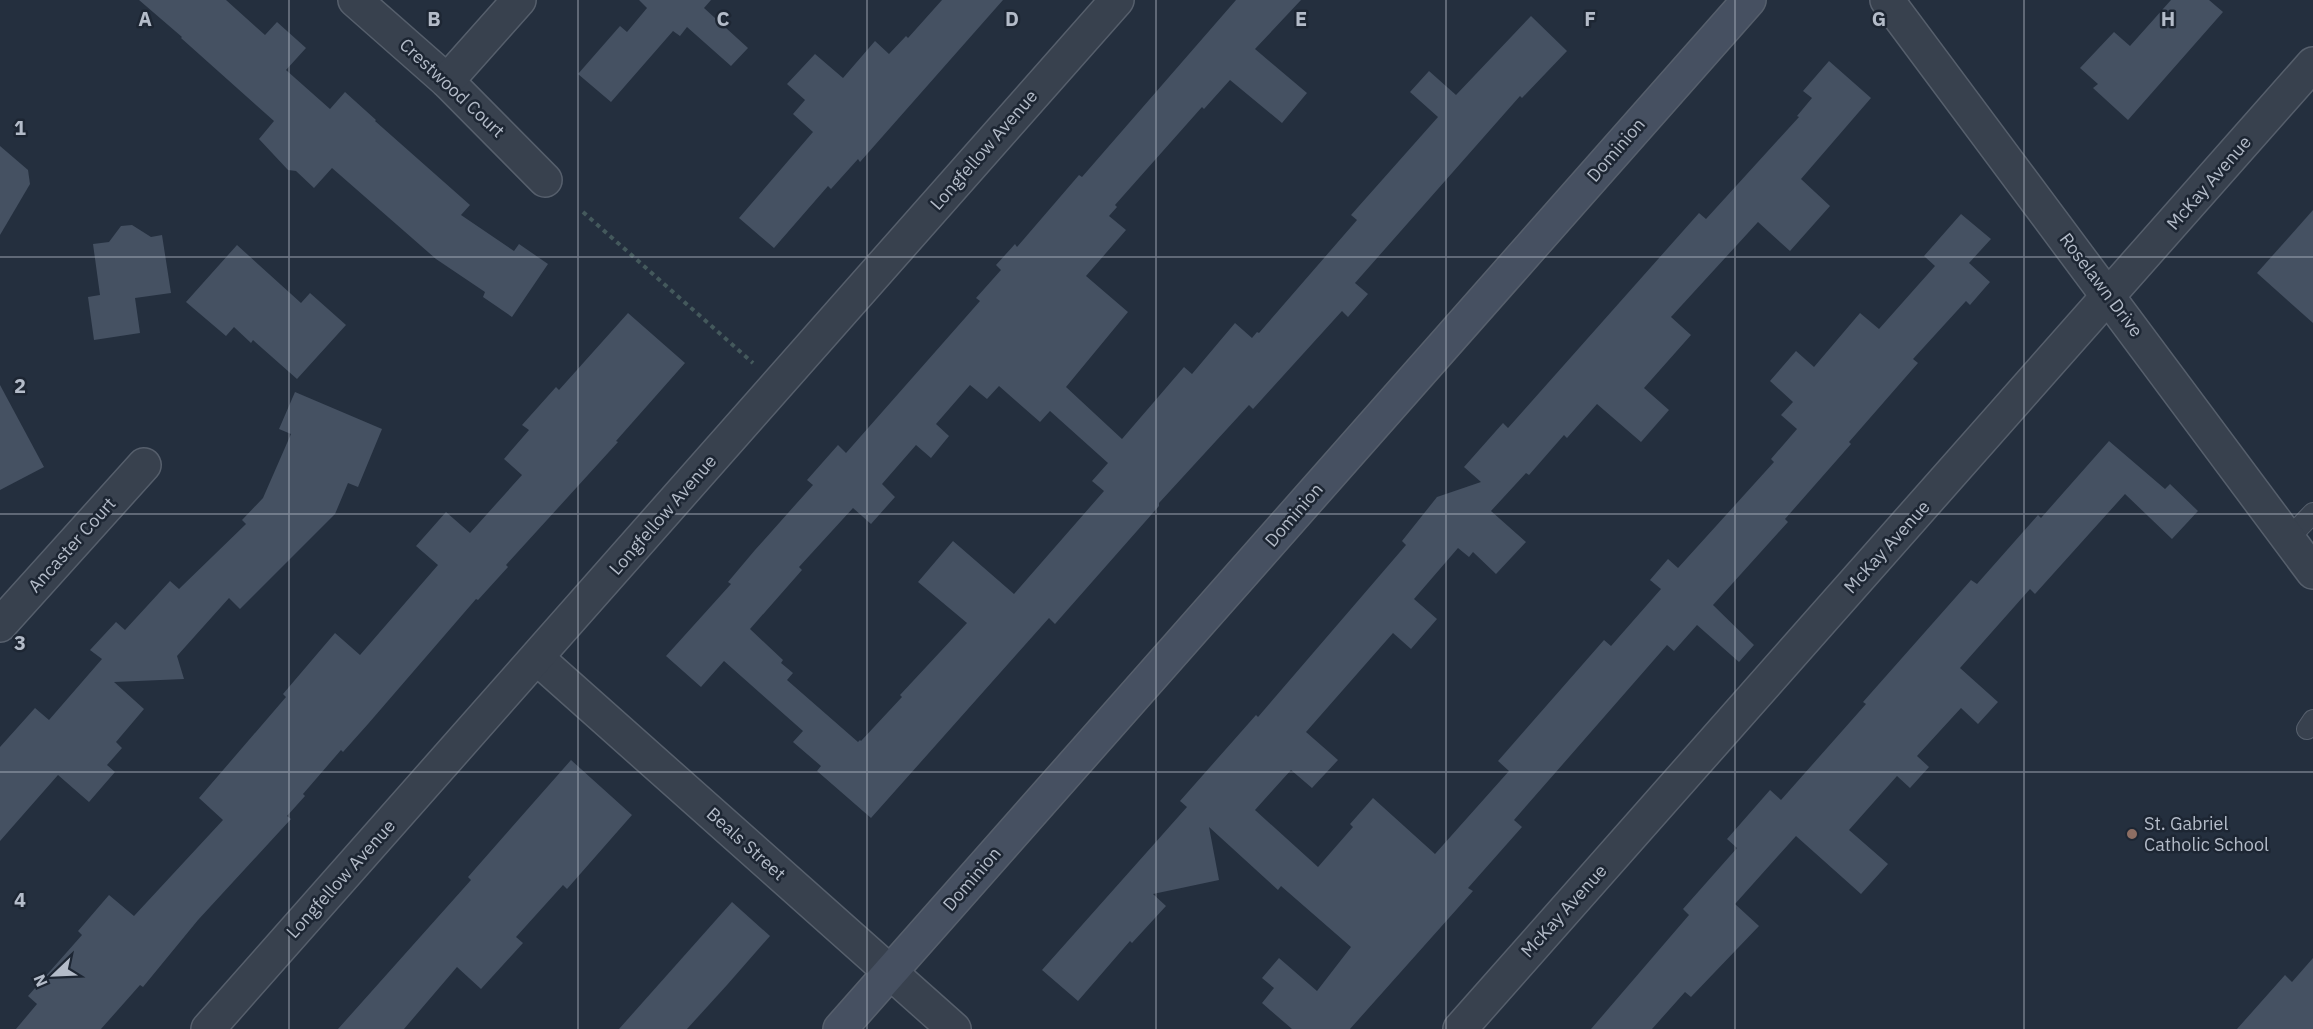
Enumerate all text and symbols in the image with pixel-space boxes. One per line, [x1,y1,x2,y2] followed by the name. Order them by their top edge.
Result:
[138,5,152,32] text: A
[427,5,441,32] text: B
[716,5,730,32] text: C
[1005,5,1019,32] text: D
[1295,5,1307,32] text: E
[1584,5,1596,32] text: F
[1872,5,1886,32] text: G
[2161,5,2175,32] text: H
[395,33,510,142] street label: Crestwood Court
[925,85,1042,215] street label: Longfellow Avenue
[1582,113,1650,186] street label: Dominion
[14,114,26,141] text: 1
[2161,131,2256,235] street label: McKay Avenue
[2055,228,2148,341] street label: Roselawn Drive
[14,372,26,399] text: 2
[604,450,721,580] street label: Longfellow Avenue
[1260,478,1328,551] street label: Dominion
[23,492,121,597] street label: Ancaster Court
[1839,495,1935,598] street label: McKay Avenue
[14,629,26,656] text: 3
[702,802,791,885] street label: Beals Street
[2144,812,2269,856] place label: St. Gabriel Catholic School
[281,814,400,943] street label: Longfellow Avenue
[2125,827,2139,841] marker: St. Gabriel Catholic School
[938,842,1006,915] street label: Dominion
[1516,859,1612,962] street label: McKay Avenue
[14,886,26,913] text: 4
[24,945,84,1005] north arrow
[29,972,52,990] text: N

